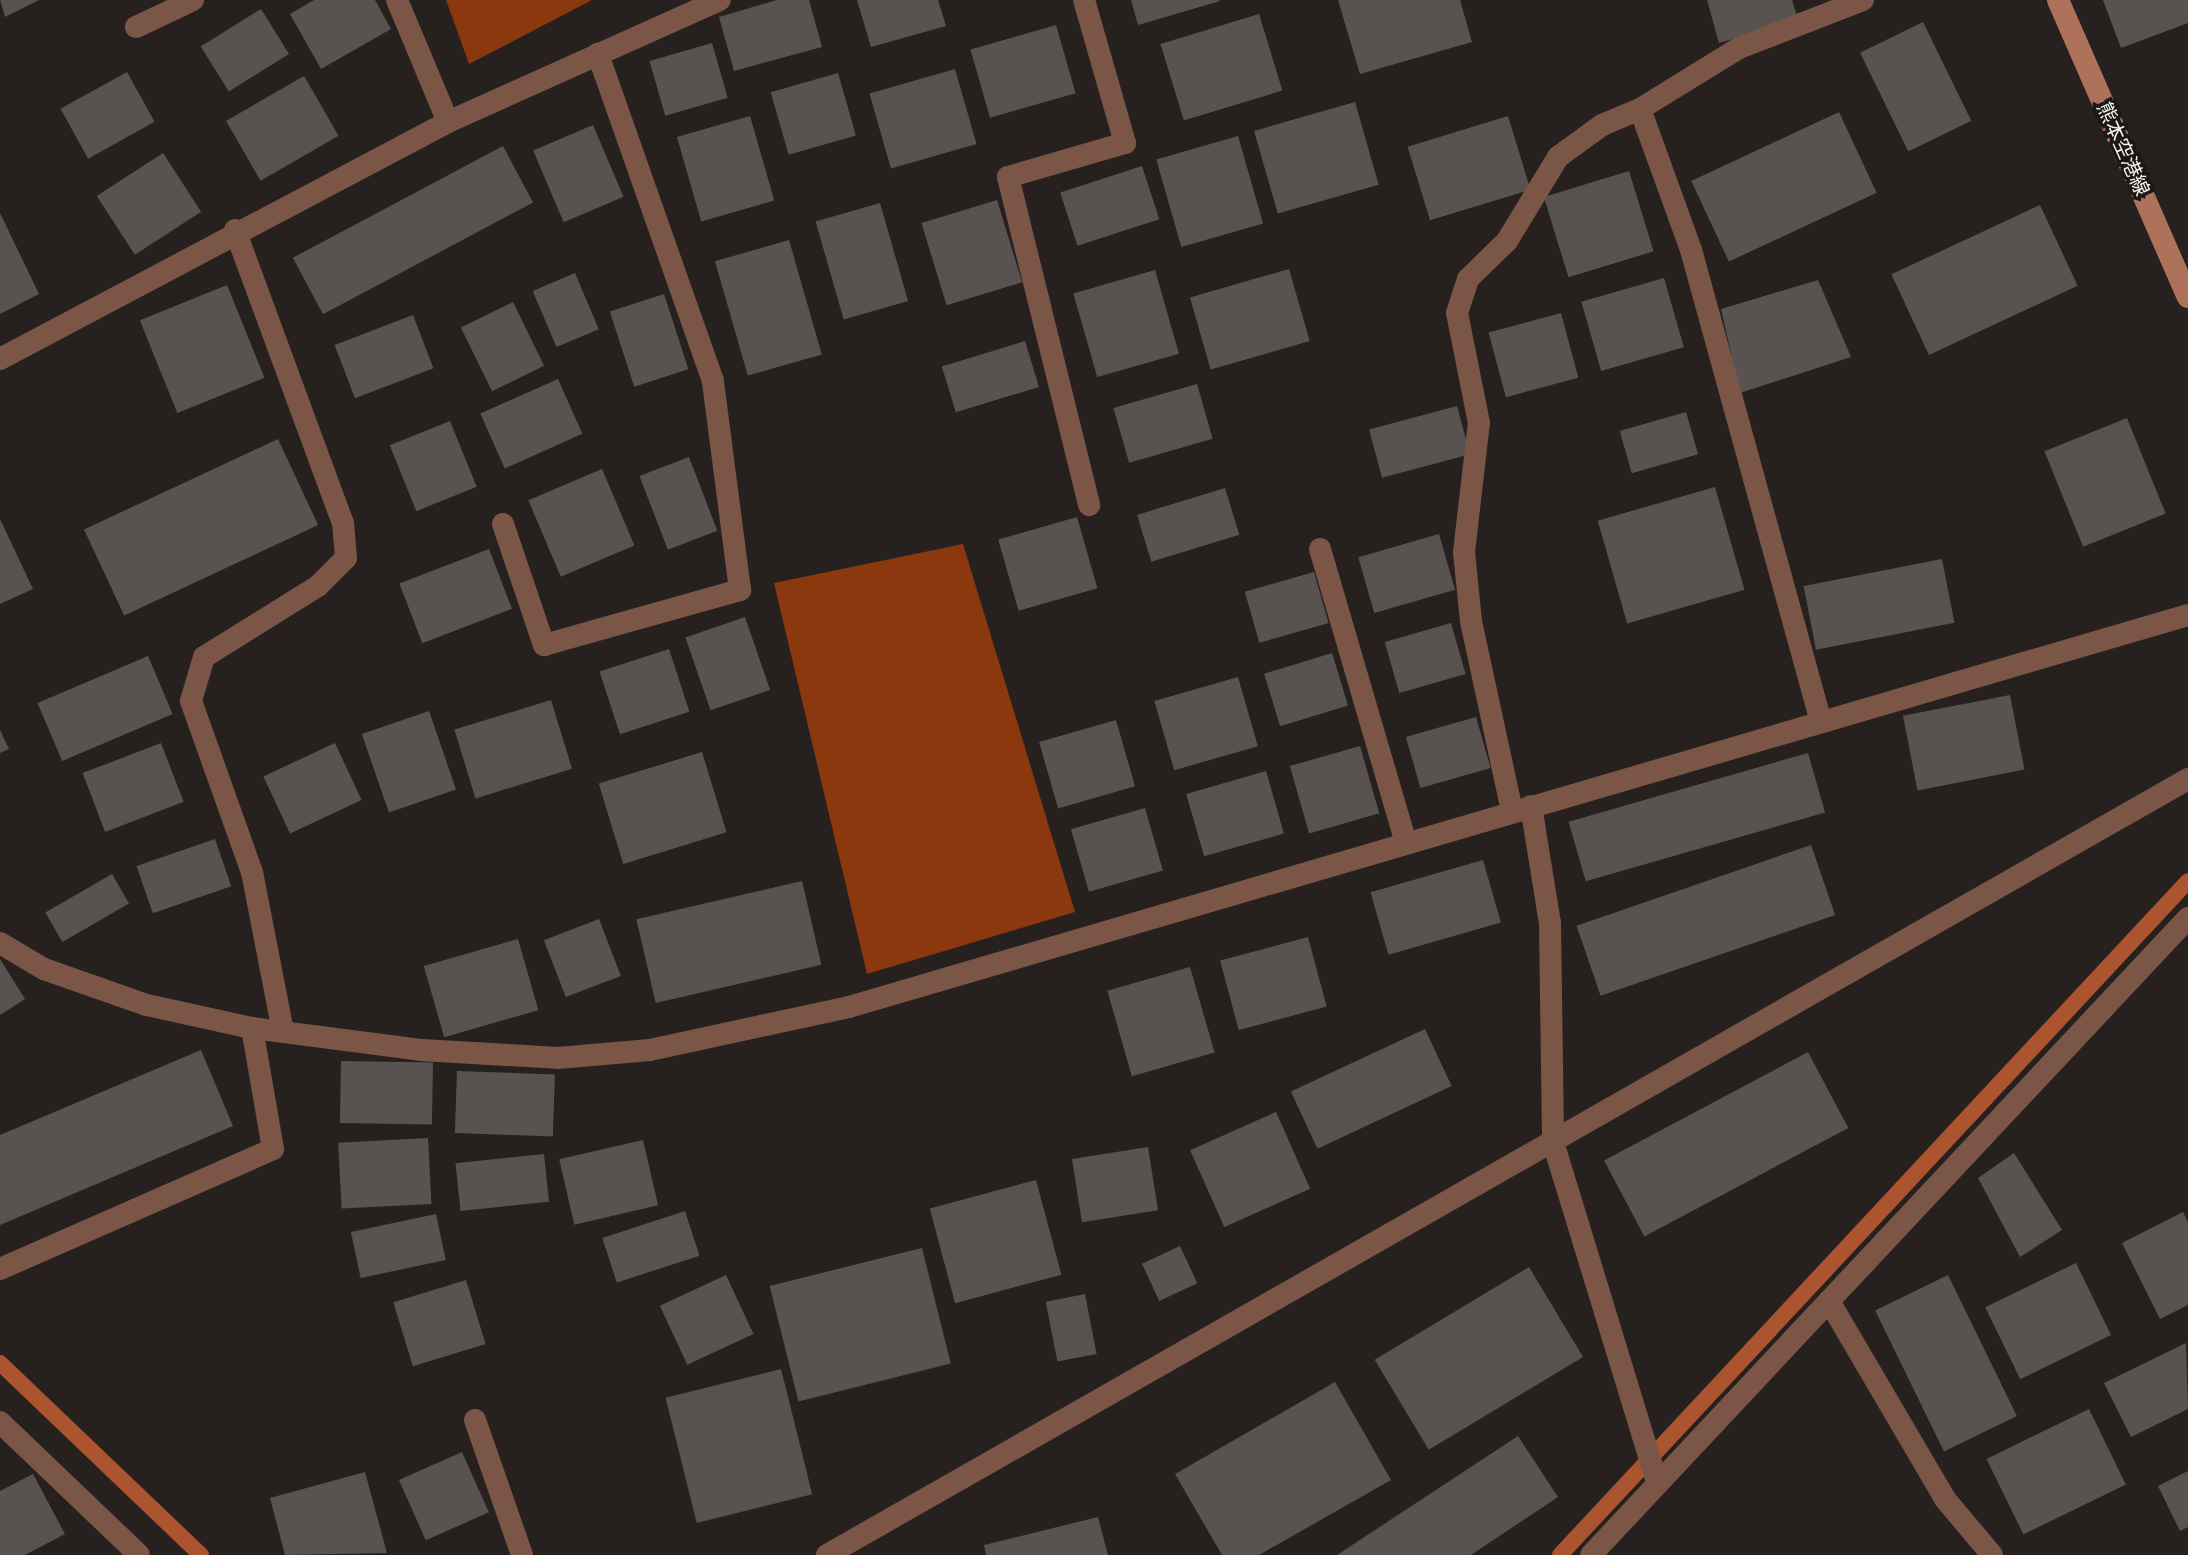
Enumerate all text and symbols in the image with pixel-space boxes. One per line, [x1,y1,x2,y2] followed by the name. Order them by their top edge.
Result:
[2092,98,2154,200] street label: 熊本空港線

